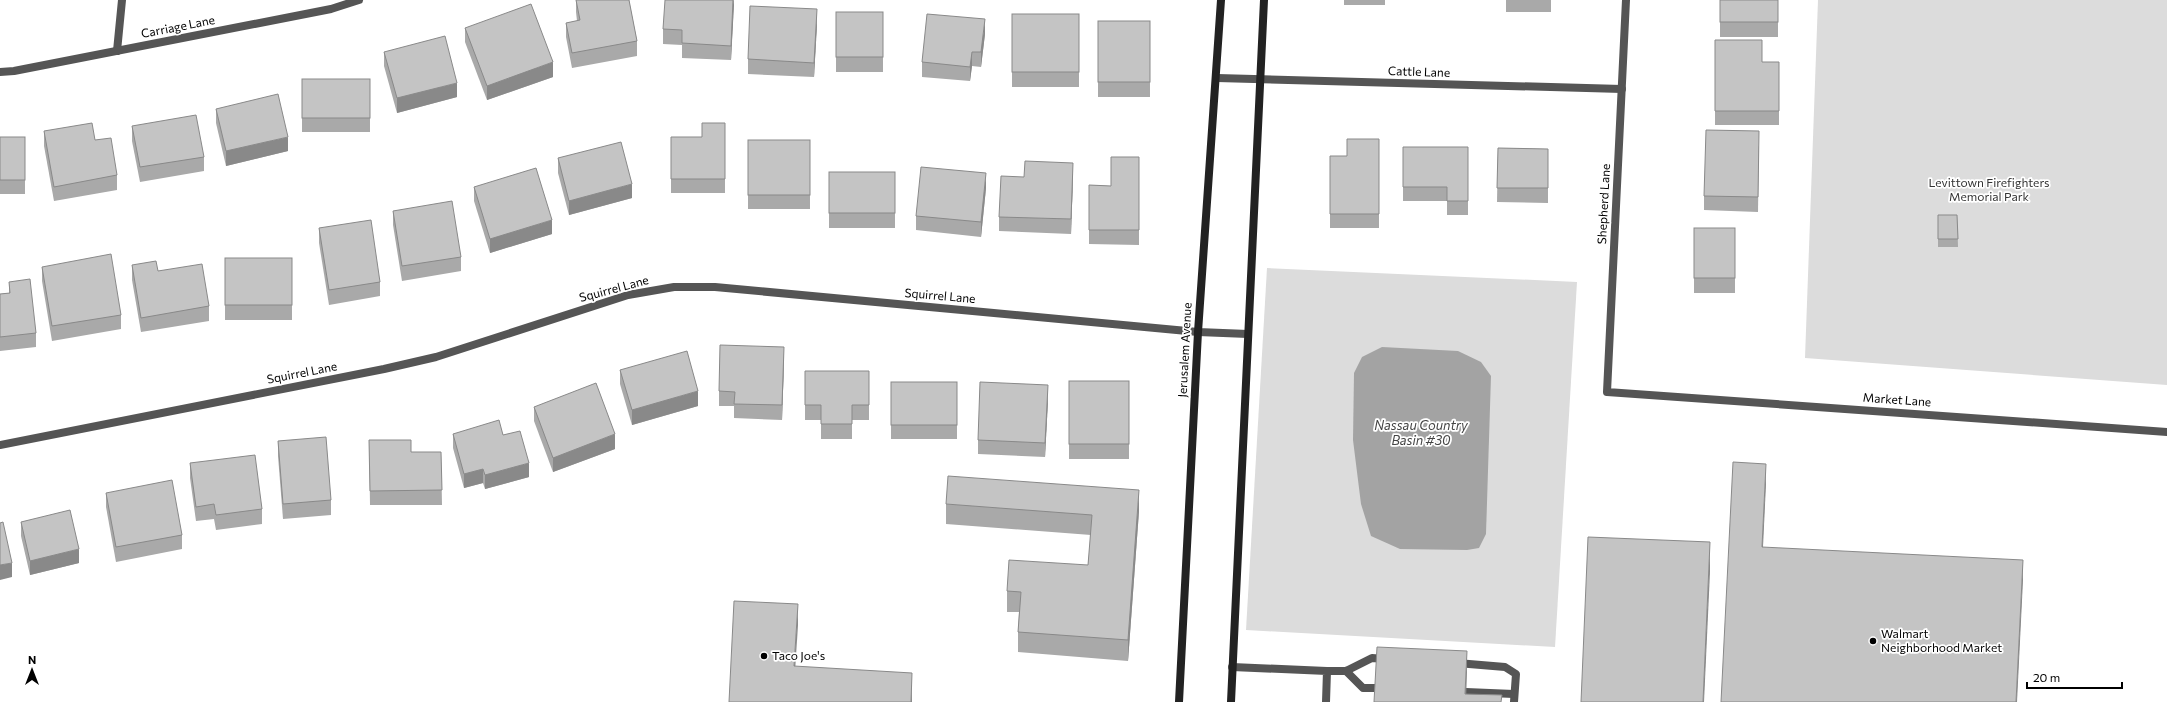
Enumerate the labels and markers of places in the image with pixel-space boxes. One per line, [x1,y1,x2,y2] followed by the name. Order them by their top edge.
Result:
[1881,626,2002,654] place label: Walmart Neighborhood Market
[1868,636,1878,646] marker: Walmart Neighborhood Market
[772,648,825,663] place label: Taco Joe's
[759,651,769,661] marker: Taco Joe's

